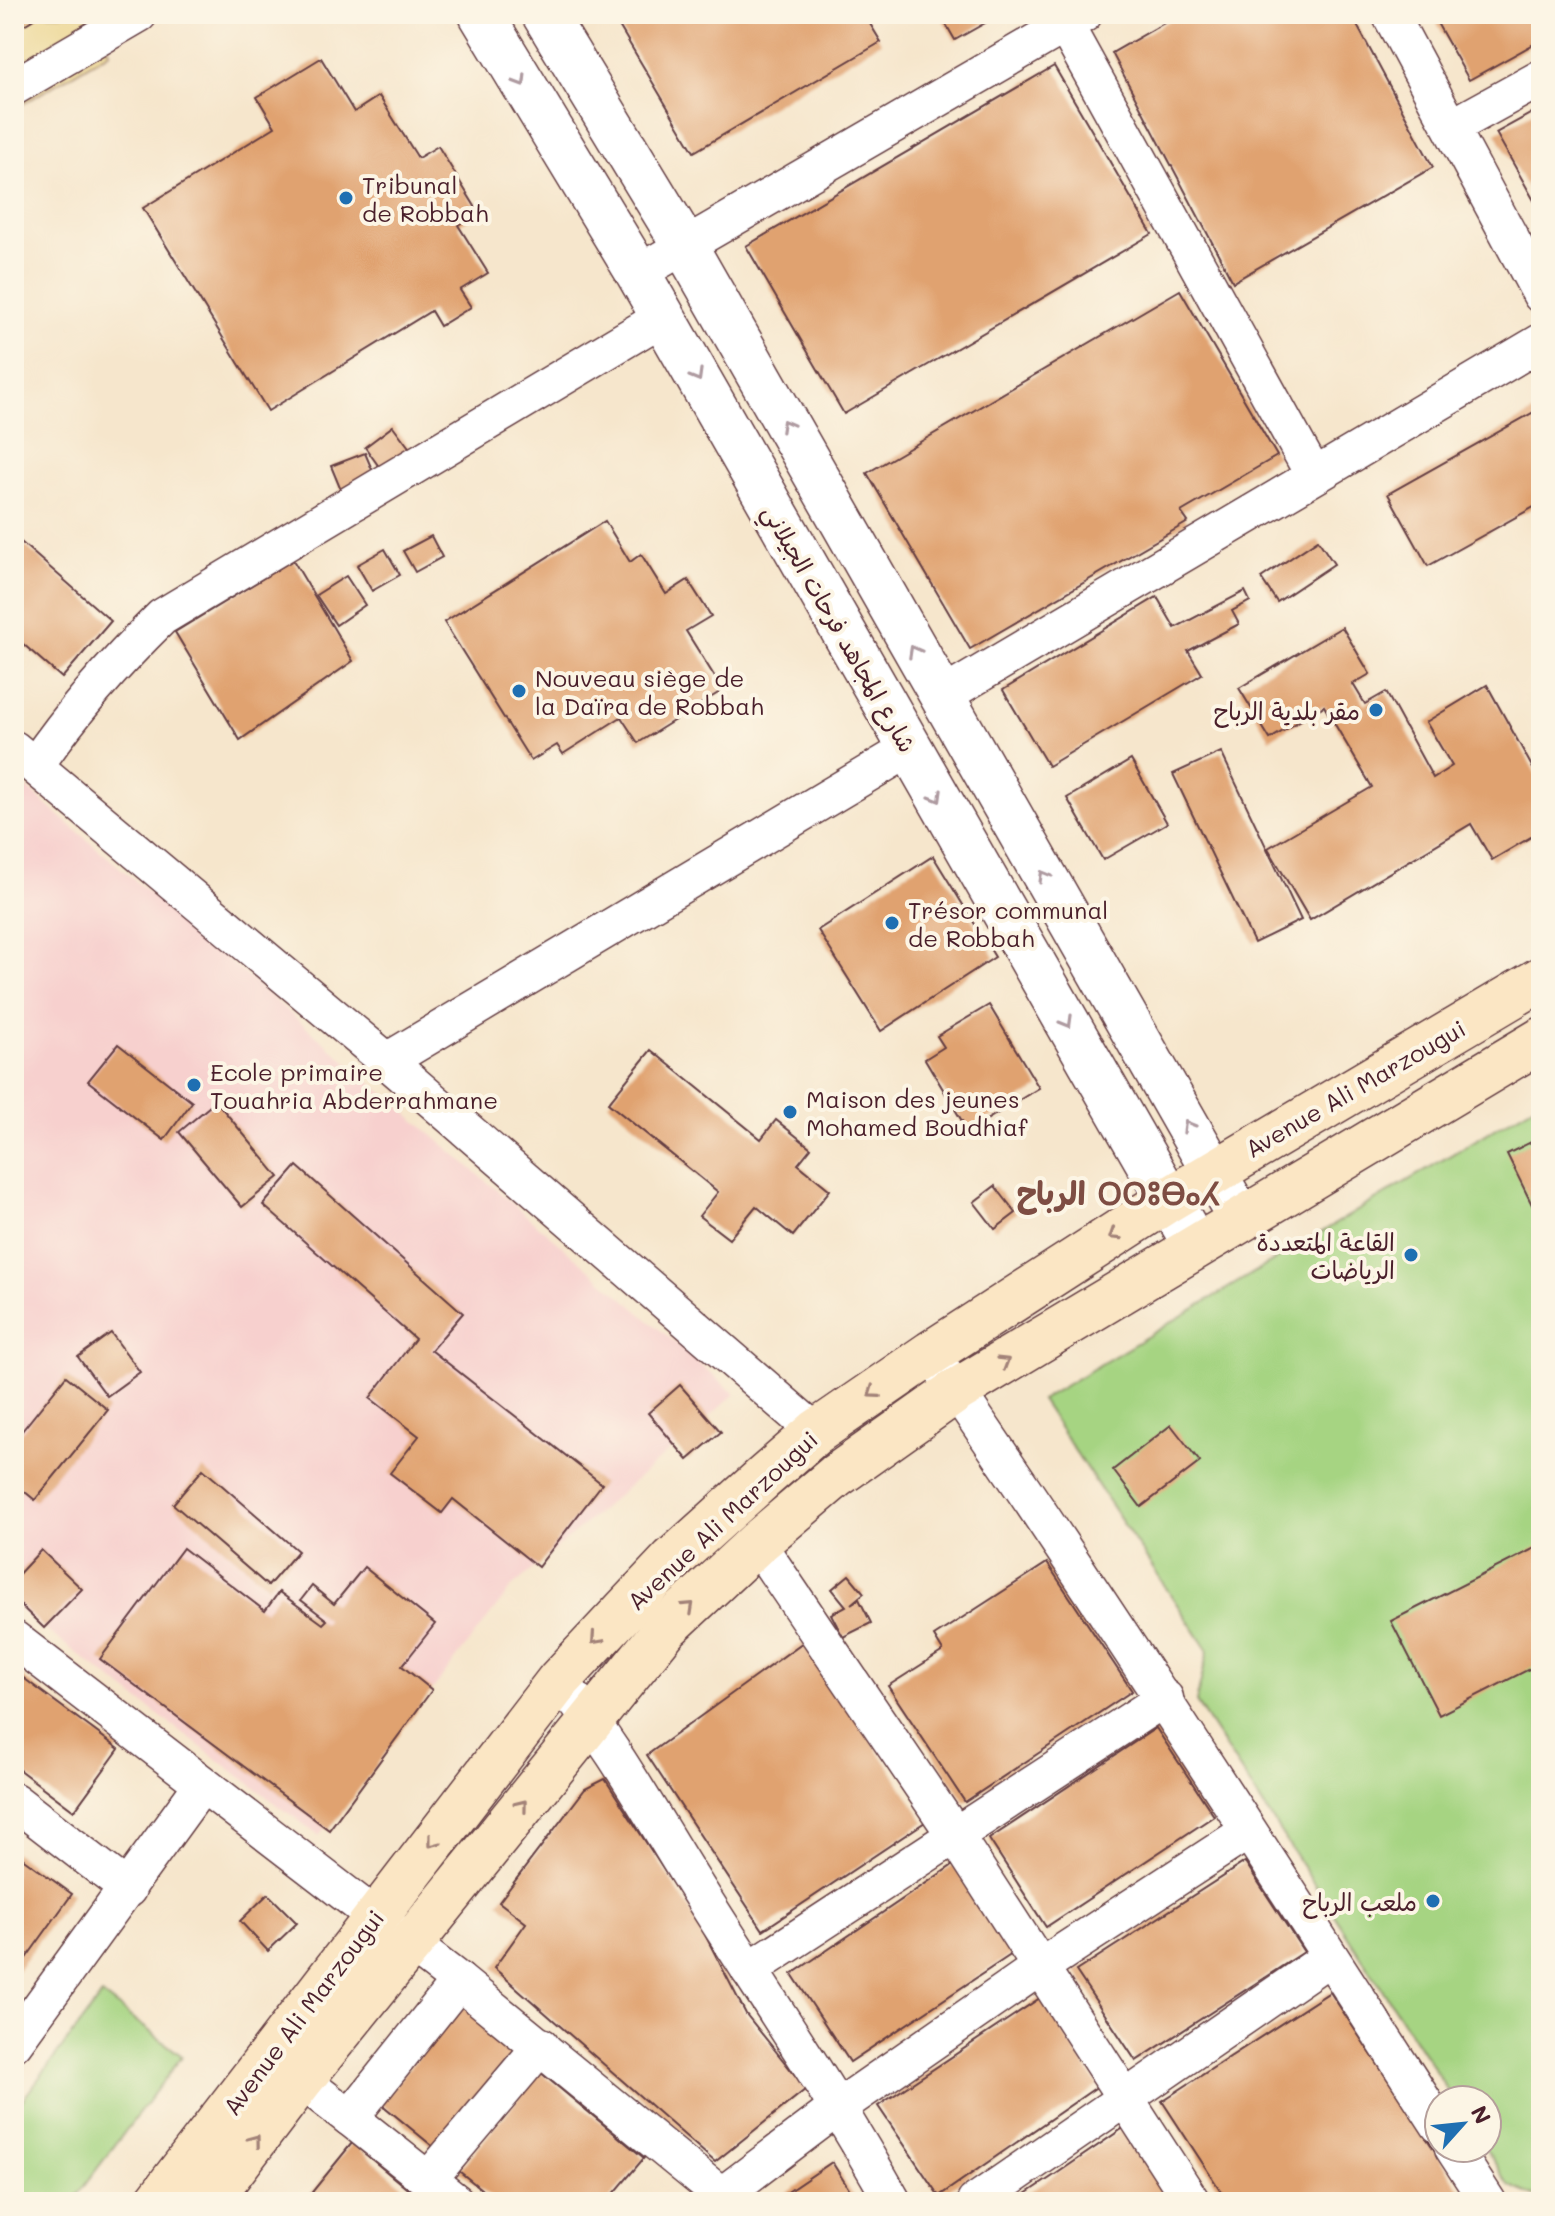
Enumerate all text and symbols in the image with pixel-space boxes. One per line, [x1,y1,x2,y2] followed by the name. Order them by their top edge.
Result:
[511,72,527,87] one-way arrow
[362,169,488,228] place label: Tribunal de Robbah
[337,189,355,207] marker: Tribunal de Robbah
[687,368,703,382] one-way arrow
[781,419,796,433] one-way arrow
[750,498,924,761] street label: شارع المجاهد فرحات الجيلاني
[908,645,924,660] one-way arrow
[535,662,764,721] place label: Nouveau siège de la Daïra de Robbah
[510,682,528,700] marker: Nouveau siège de la Daïra de Robbah
[1214,695,1360,728] place label: مقر بلدية الرباح
[1367,701,1385,719] marker: مقر بلدية الرباح
[927,788,943,803] one-way arrow
[1038,871,1054,885] one-way arrow
[908,894,1108,953] place label: Trésor communal de Robbah
[883,914,901,932] marker: Trésor communal de Robbah
[1239,1012,1471,1164] street label: Avenue Ali Marzougui
[1057,1013,1073,1028] one-way arrow
[210,1056,498,1115] place label: Ecole primaire Touahria Abderrahmane
[185,1076,203,1094] marker: Ecole primaire Touahria Abderrahmane
[806,1083,1028,1142] place label: Maison des jeunes Mohamed Boudhiaf
[781,1103,799,1121] marker: Maison des jeunes Mohamed Boudhiaf
[1182,1120,1198,1135] one-way arrow
[1016,1171,1220,1215] district label: الرباح ⵔⵔⵓⴱⴰⵃ
[1108,1226,1123,1241] one-way arrow
[1257,1226,1395,1285] place label: القاعة المتعددة الرياضات
[1402,1246,1420,1264] marker: القاعة المتعددة الرياضات
[995,1356,1010,1371] one-way arrow
[868,1383,882,1398] one-way arrow
[620,1424,824,1616] street label: Avenue Ali Marzougui
[680,1601,694,1616] one-way arrow
[591,1630,605,1645] one-way arrow
[512,1800,527,1814] one-way arrow
[429,1833,443,1848] one-way arrow
[1302,1886,1417,1919] place label: ملعب الرباح
[1424,1892,1442,1910] marker: ملعب الرباح
[216,1903,390,2121] street label: Avenue Ali Marzougui
[1423,2084,1503,2164] north arrow
[1465,2101,1498,2129] text: N
[246,2134,260,2149] one-way arrow

